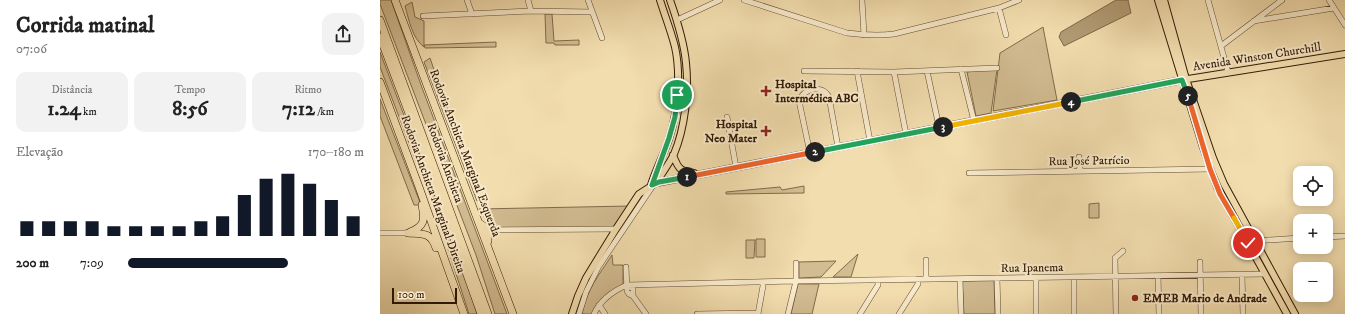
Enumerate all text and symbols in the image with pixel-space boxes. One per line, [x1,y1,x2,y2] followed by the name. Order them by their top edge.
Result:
[16,12,154,39] text: Corrida matinal
[322,13,364,55] button: share
[1192,39,1323,75] street label: Avenida Winston Churchill
[16,41,47,57] text: 07:06
[426,67,504,239] street label: Rodovia Anchieta Marginal Esquerda
[775,77,859,106] place label: Hospital Intermédica ABC
[660,78,694,112] pin
[52,83,92,97] text: Distância
[175,83,205,97] text: Tempo
[294,83,322,97] text: Ritmo
[666,84,688,106] icon: arrive
[760,85,772,97] marker: Hospital Intermédica ABC
[1178,86,1198,106] pin: 5
[1185,89,1191,103] text: 5
[1061,92,1081,112] pin: 4
[1068,95,1074,109] text: 4
[47,97,81,122] text: 1.24
[172,97,208,122] text: 8:56
[282,97,315,122] text: 7:12
[81,105,97,119] text: km
[315,105,334,119] text: /km
[397,113,469,276] street label: Rodovia Anchieta Marginal Direita
[705,117,758,146] place label: Hospital Neo Mater
[933,117,953,137] pin: 3
[941,120,945,134] text: 3
[424,121,466,205] street label: Rodovia Anchieta
[760,125,772,137] marker: Hospital Neo Mater
[805,142,825,162] pin: 2
[16,144,63,160] text: Elevação
[308,144,364,160] text: 170–180 m
[812,145,818,159] text: 2
[1048,153,1130,169] street label: Rua José Patrício
[1293,166,1333,302] map controls
[1293,166,1333,206] button: locate
[677,167,697,187] pin: 1
[685,170,689,184] text: 1
[1293,214,1333,254] button: +
[1231,226,1265,260] pin
[1237,232,1259,254] icon: check
[16,255,49,271] text: 200 m
[80,255,104,271] text: 7:09
[1001,260,1064,276] street label: Rua Ipanema
[1293,262,1333,302] button: −
[392,286,457,305] scale bar
[398,288,424,302] text: 100 m
[1143,291,1267,306] place label: EMEB Mario de Andrade
[1130,293,1140,303] marker: EMEB Mario de Andrade

